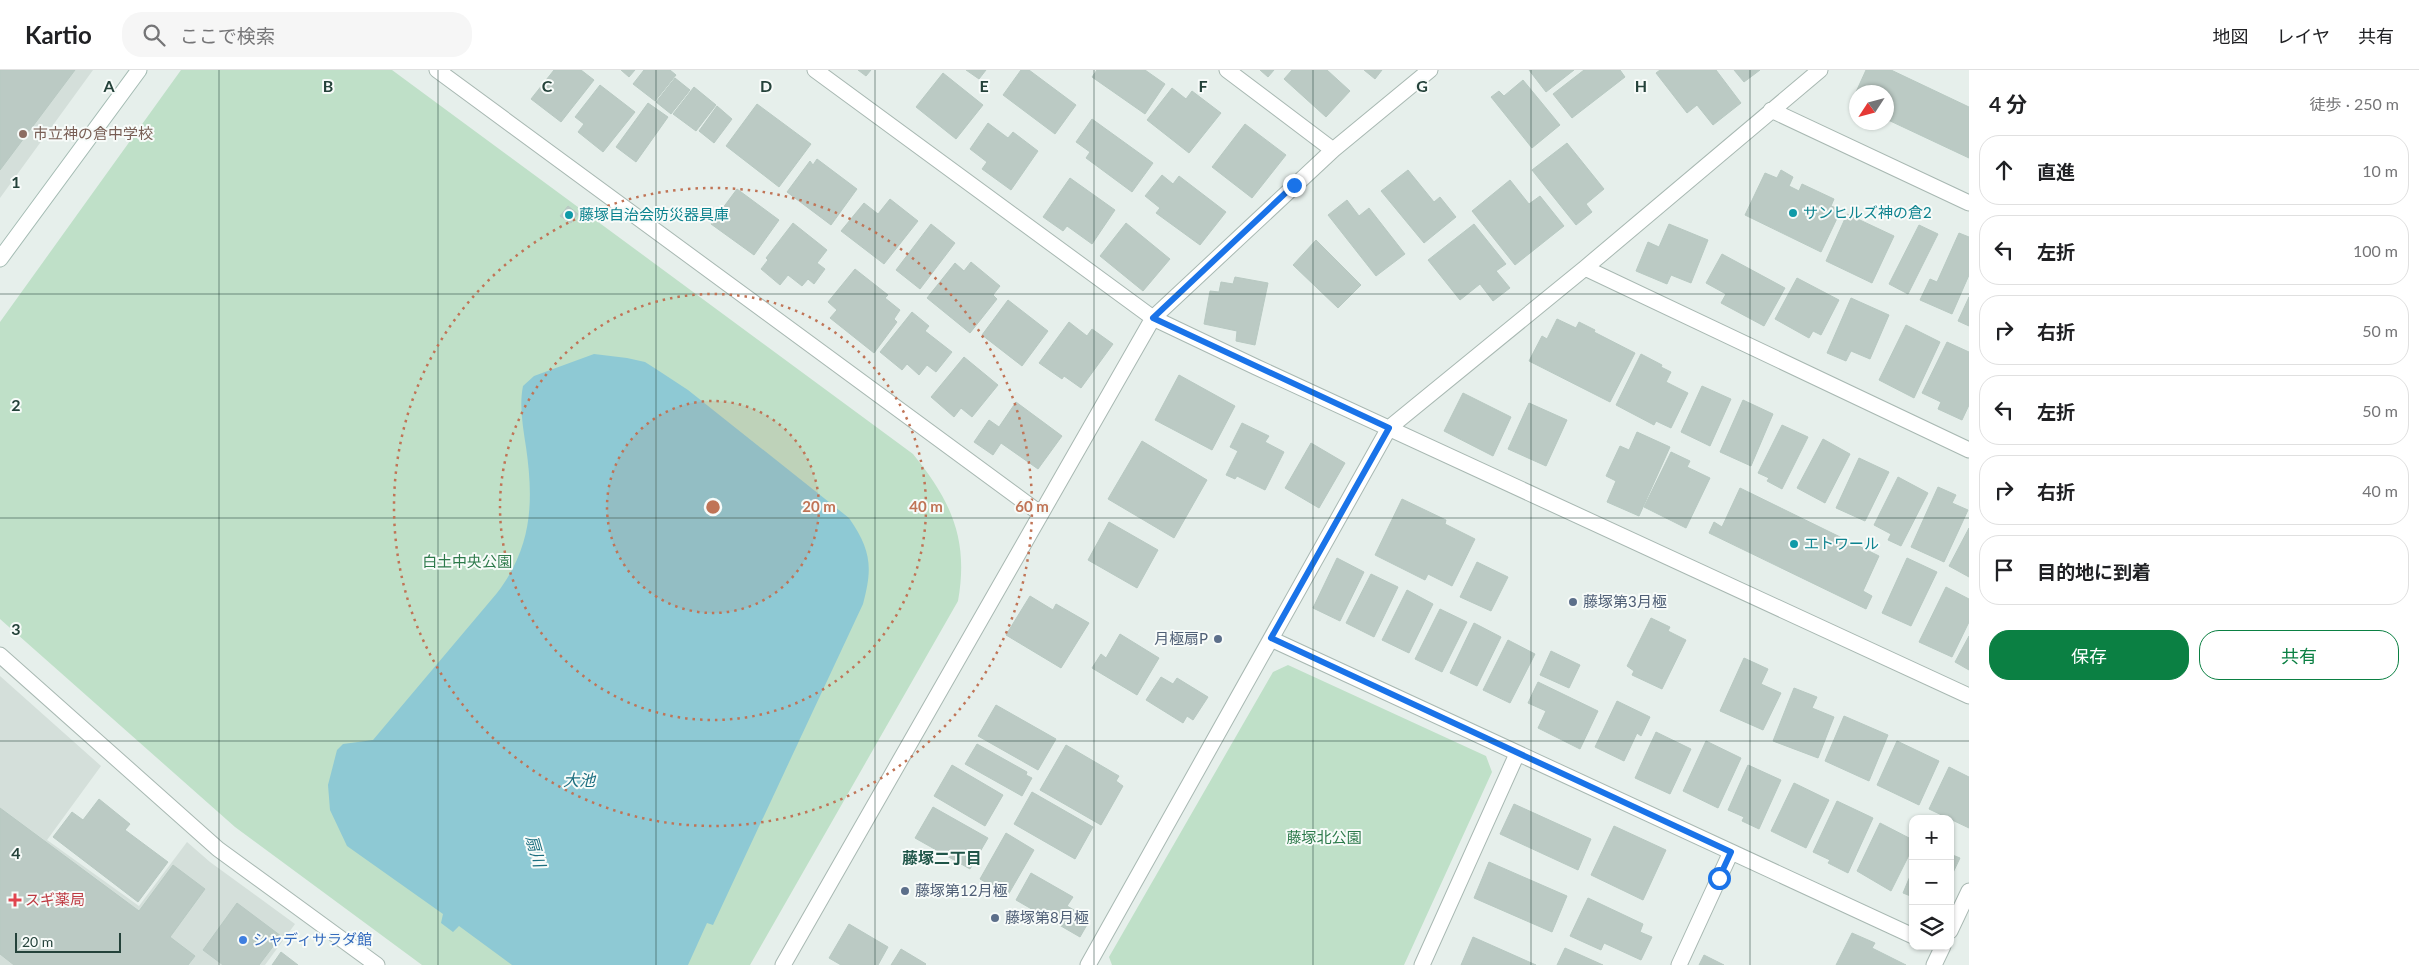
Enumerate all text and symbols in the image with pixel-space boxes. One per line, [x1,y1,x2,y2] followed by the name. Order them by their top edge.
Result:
[122,12,472,57] search box
[25,20,92,49] text: Kartio
[140,21,168,49] icon: search
[180,24,275,47] text: ここで検索
[2213,25,2249,47] text: 地図
[2277,25,2330,47] text: レイヤ
[2358,25,2394,47] text: 共有
[102,76,115,95] text: A
[323,76,333,95] text: B
[542,76,553,95] text: C
[760,76,772,95] text: D
[979,76,989,95] text: E
[1198,76,1208,95] text: F
[1416,76,1428,95] text: G
[1635,76,1647,95] text: H
[1849,85,1894,130] north arrow
[1989,91,2027,116] text: 4 分
[2310,94,2399,113] text: 徒歩 · 250 m
[33,124,153,142] place label: 市立神の倉中学校
[17,128,29,140] marker: 市立神の倉中学校
[1990,156,2018,184] icon: ahead
[2037,160,2075,183] text: 直進
[2362,161,2398,180] text: 10 m
[11,172,21,191] text: 1
[1283,174,1306,197] route end
[1803,203,1932,221] place label: サンヒルズ神の倉2
[579,205,729,223] place label: 藤塚自治会防災器具庫
[1787,207,1799,219] marker: サンヒルズ神の倉2
[563,209,575,221] marker: 藤塚自治会防災器具庫
[1990,236,2018,264] icon: left
[2037,240,2075,263] text: 左折
[2353,241,2398,260] text: 100 m
[1990,316,2018,344] icon: right
[2037,320,2075,343] text: 右折
[2362,321,2398,340] text: 50 m
[11,395,21,414] text: 2
[1990,396,2018,424] icon: left
[2037,400,2075,423] text: 左折
[2362,401,2398,420] text: 50 m
[1990,476,2018,504] icon: right
[2037,480,2075,503] text: 右折
[2362,481,2398,500] text: 40 m
[802,497,836,515] text: 20 m
[909,497,943,515] text: 40 m
[1015,497,1049,515] text: 60 m
[704,498,722,516] centre of rings
[1804,534,1879,552] place label: エトワール
[1788,538,1800,550] marker: エトワール
[422,552,512,570] park label: 白土中央公園
[1990,556,2018,584] icon: arrive
[2037,560,2151,583] text: 目的地に到着
[1583,592,1667,610] place label: 藤塚第3月極
[1567,596,1579,608] marker: 藤塚第3月極
[11,619,21,638] text: 3
[1154,629,1208,647] place label: 月極扇P
[1989,630,2189,680] button: 保存
[2199,630,2399,680] button: 共有
[1212,633,1224,645] marker: 月極扇P
[563,770,597,789] water label: 大池
[1909,815,1954,950] map controls
[1909,815,1954,860] button: +
[1286,828,1362,846] park label: 藤塚北公園
[523,833,551,871] water label: 扇川
[11,843,21,862] text: 4
[902,848,982,867] district label: 藤塚二丁目
[1909,860,1954,905] button: −
[1708,867,1731,890] route start
[915,881,1007,899] place label: 藤塚第12月極
[899,885,911,897] marker: 藤塚第12月極
[25,890,85,908] place label: スギ薬局
[9,894,21,906] marker: スギ薬局
[1909,905,1954,950] button: layers
[1005,908,1089,926] place label: 藤塚第8月極
[989,912,1001,924] marker: 藤塚第8月極
[15,930,121,953] scale bar
[253,930,372,948] place label: シャディサラダ館
[22,933,53,950] text: 20 m
[237,934,249,946] marker: シャディサラダ館

